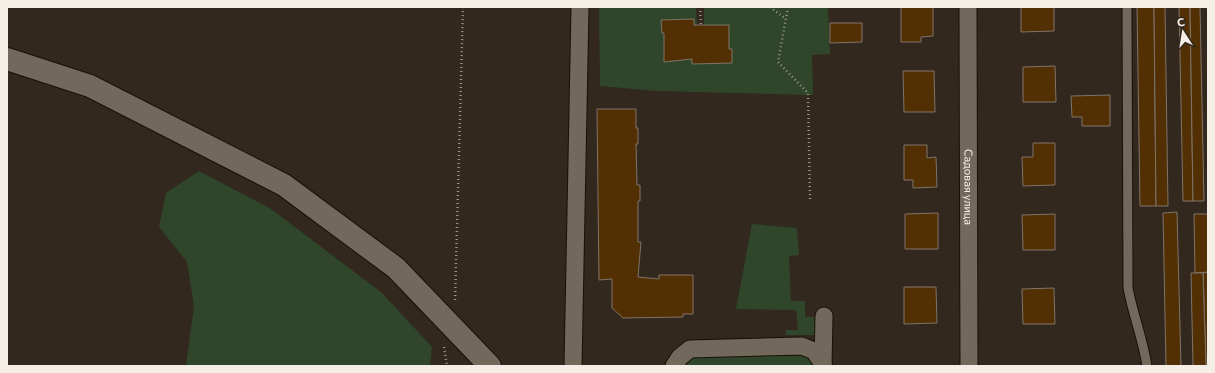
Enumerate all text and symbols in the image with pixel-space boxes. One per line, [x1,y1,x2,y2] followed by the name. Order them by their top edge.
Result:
[1163,12,1203,52] north arrow
[1176,14,1186,29] text: С
[962,149,976,225] street label: Садовая улица

